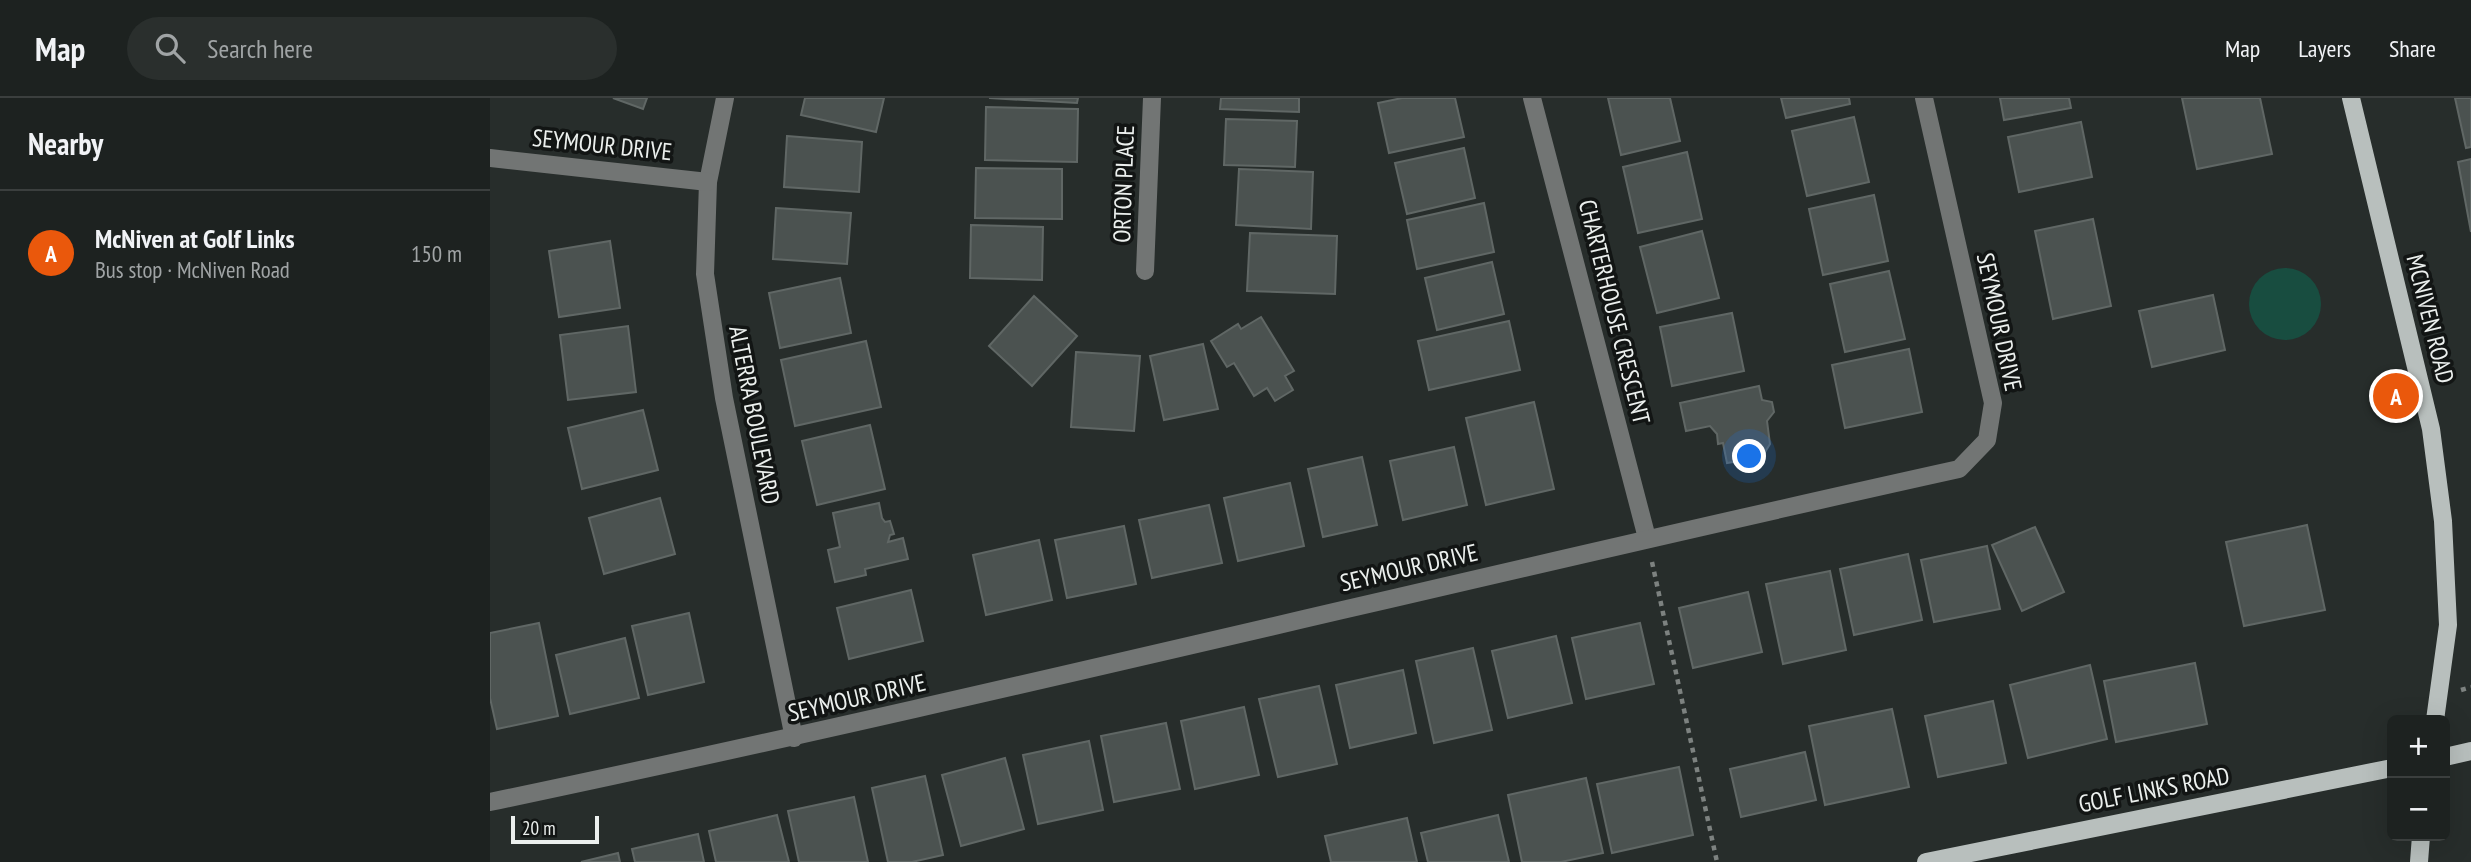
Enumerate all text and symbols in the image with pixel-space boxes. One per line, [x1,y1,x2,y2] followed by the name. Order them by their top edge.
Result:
[127,17,617,80] search box
[35,27,85,70] text: Map
[151,29,189,67] icon: search
[207,32,313,65] text: Search here
[2225,33,2260,64] text: Map
[2298,33,2351,64] text: Layers
[2389,33,2436,64] text: Share
[531,122,673,167] street label: SEYMOUR DRIVE
[28,124,103,163] text: Nearby
[1106,125,1141,243] street label: ORTON PLACE
[1572,196,1657,428] street label: CHARTERHOUSE CRESCENT
[95,222,295,255] text: McNiven at Golf Links
[45,239,57,268] text: A
[411,239,462,268] text: 150 m
[1970,250,2029,394] street label: SEYMOUR DRIVE
[2400,251,2461,387] street label: MCNIVEN ROAD
[95,255,290,284] text: Bus stop · McNiven Road
[722,323,787,507] street label: ALTERRA BOULEVARD
[2373,370,2419,422] pin: A
[1732,439,1766,473] your location
[1337,537,1481,598] street label: SEYMOUR DRIVE
[785,667,929,728] street label: SEYMOUR DRIVE
[2387,715,2450,841] map controls
[2387,715,2450,778] button: +
[2076,760,2232,819] street label: GOLF LINKS ROAD
[2387,778,2450,841] button: −
[511,813,598,845] scale bar
[522,816,556,840] text: 20 m

